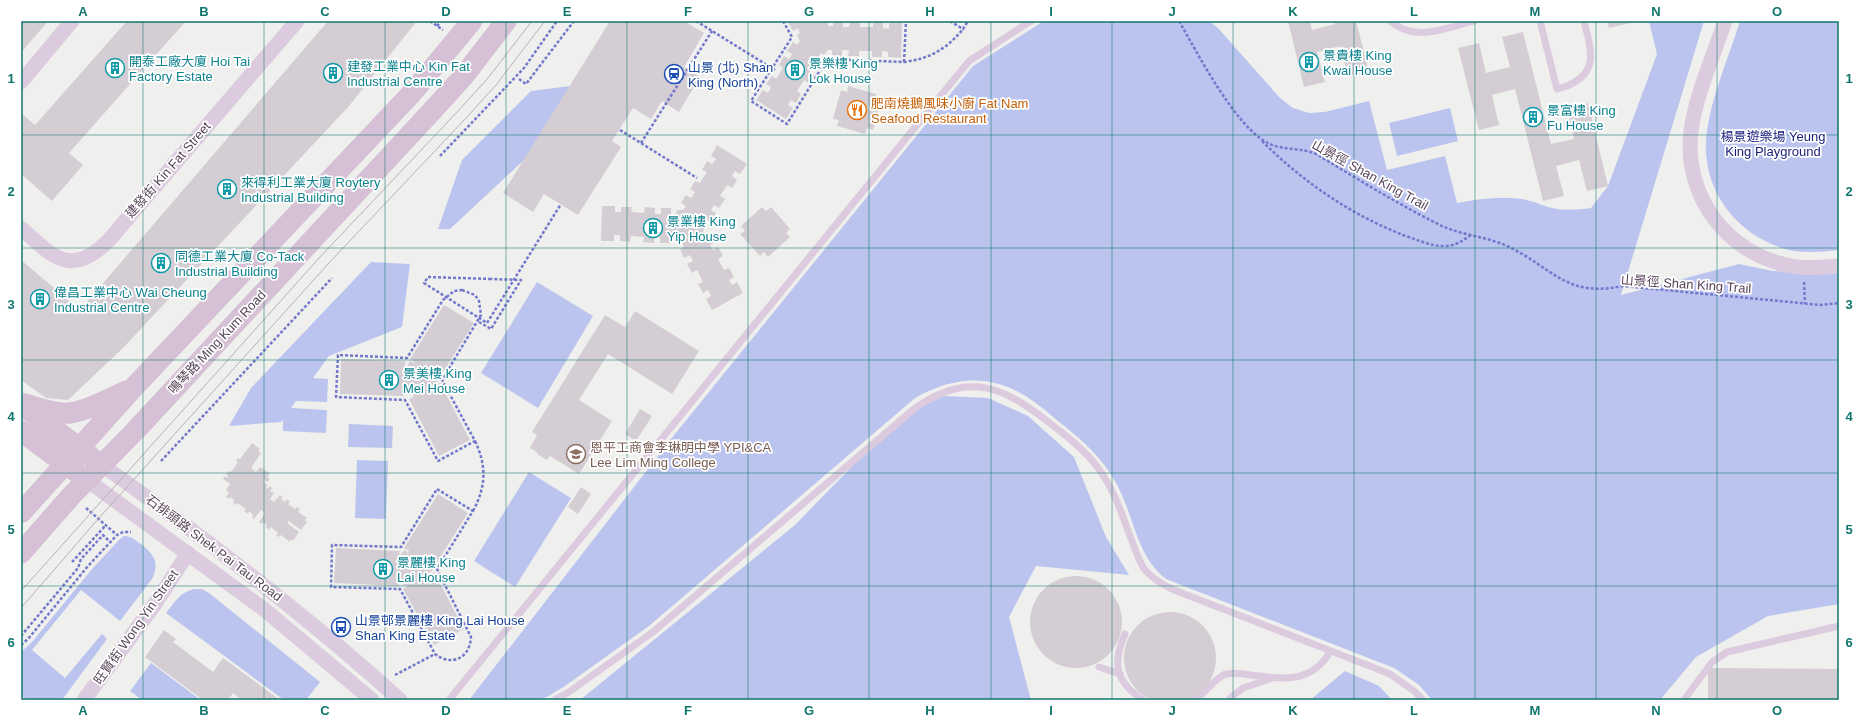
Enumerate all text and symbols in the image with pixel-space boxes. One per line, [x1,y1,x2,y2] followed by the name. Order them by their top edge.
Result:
[78,4,88,19] text: A
[199,4,209,19] text: B
[320,4,330,19] text: C
[441,4,451,19] text: D
[563,4,572,19] text: E
[684,4,692,19] text: F
[804,4,814,19] text: G
[925,4,935,19] text: H
[1049,4,1053,19] text: I
[1168,4,1176,19] text: J
[1288,4,1298,19] text: K
[1410,4,1418,19] text: L
[1530,4,1540,19] text: M
[1651,4,1661,19] text: N
[1772,4,1782,19] text: O
[1323,48,1392,78] place label: 景貴樓 King Kwai House
[1298,51,1320,73] building icon: 景貴樓 King Kwai House
[129,54,250,84] place label: 開泰工廠大廈 Hoi Tai Factory Estate
[809,56,878,86] place label: 景樂樓 King Lok House
[104,57,126,79] building icon: 開泰工廠大廈 Hoi Tai Factory Estate
[347,59,470,89] place label: 建發工業中心 Kin Fat Industrial Centre
[784,59,806,81] building icon: 景樂樓 King Lok House
[688,60,773,90] place label: 山景 (北) Shan King (North)
[322,62,344,84] building icon: 建發工業中心 Kin Fat Industrial Centre
[663,63,685,85] station icon: 山景 (北) Shan King (North)
[7,71,15,86] text: 1
[1845,71,1853,86] text: 1
[871,96,1028,126] place label: 肥南燒鵝風味小廚 Fat Nam Seafood Restaurant
[846,99,868,121] restaurant icon: 肥南燒鵝風味小廚 Fat Nam Seafood Restaurant
[1547,103,1616,133] place label: 景富樓 King Fu House
[1522,106,1544,128] building icon: 景富樓 King Fu House
[122,119,214,221] street label: 建發街 Kin Fat Street
[1720,129,1826,159] park label: 楊景遊樂場 Yeung King Playground
[1309,137,1431,213] street label: 山景徑 Shan King Trail
[241,175,381,205] place label: 來得利工業大廈 Roytery Industrial Building
[216,178,238,200] building icon: 來得利工業大廈 Roytery Industrial Building
[7,184,15,199] text: 2
[1845,184,1853,199] text: 2
[667,214,736,244] place label: 景業樓 King Yip House
[642,217,664,239] building icon: 景業樓 King Yip House
[175,249,305,279] place label: 同德工業大廈 Co-Tack Industrial Building
[150,252,172,274] building icon: 同德工業大廈 Co-Tack Industrial Building
[1620,272,1752,296] street label: 山景徑 Shan King Trail
[54,285,207,315] place label: 偉昌工業中心 Wai Cheung Industrial Centre
[165,287,269,397] street label: 鳴琴路 Ming Kum Road
[29,288,51,310] building icon: 偉昌工業中心 Wai Cheung Industrial Centre
[7,297,15,312] text: 3
[1845,297,1853,312] text: 3
[403,366,472,396] place label: 景美樓 King Mei House
[378,369,400,391] building icon: 景美樓 King Mei House
[7,409,15,424] text: 4
[1845,409,1853,424] text: 4
[590,440,772,470] place label: 恩平工商會李琳明中學 YPI&CA Lee Lim Ming College
[565,443,587,465] school or university icon: 恩平工商會李琳明中學 YPI&CA Lee Lim Ming College
[143,492,285,604] street label: 石排頭路 Shek Pai Tau Road
[7,522,15,537] text: 5
[1845,522,1853,537] text: 5
[397,555,466,585] place label: 景麗樓 King Lai House
[372,558,394,580] building icon: 景麗樓 King Lai House
[91,567,181,687] street label: 旺賢街 Wong Yin Street
[355,613,525,643] place label: 山景邨景麗樓 King Lai House Shan King Estate
[330,616,352,638] bus stop icon: 山景邨景麗樓 King Lai House Shan King Estate
[7,635,15,650] text: 6
[1845,635,1853,650] text: 6
[78,703,88,718] text: A
[199,703,209,718] text: B
[320,703,330,718] text: C
[441,703,451,718] text: D
[563,703,572,718] text: E
[684,703,692,718] text: F
[804,703,814,718] text: G
[925,703,935,718] text: H
[1049,703,1053,718] text: I
[1168,703,1176,718] text: J
[1288,703,1298,718] text: K
[1410,703,1418,718] text: L
[1530,703,1540,718] text: M
[1651,703,1661,718] text: N
[1772,703,1782,718] text: O

